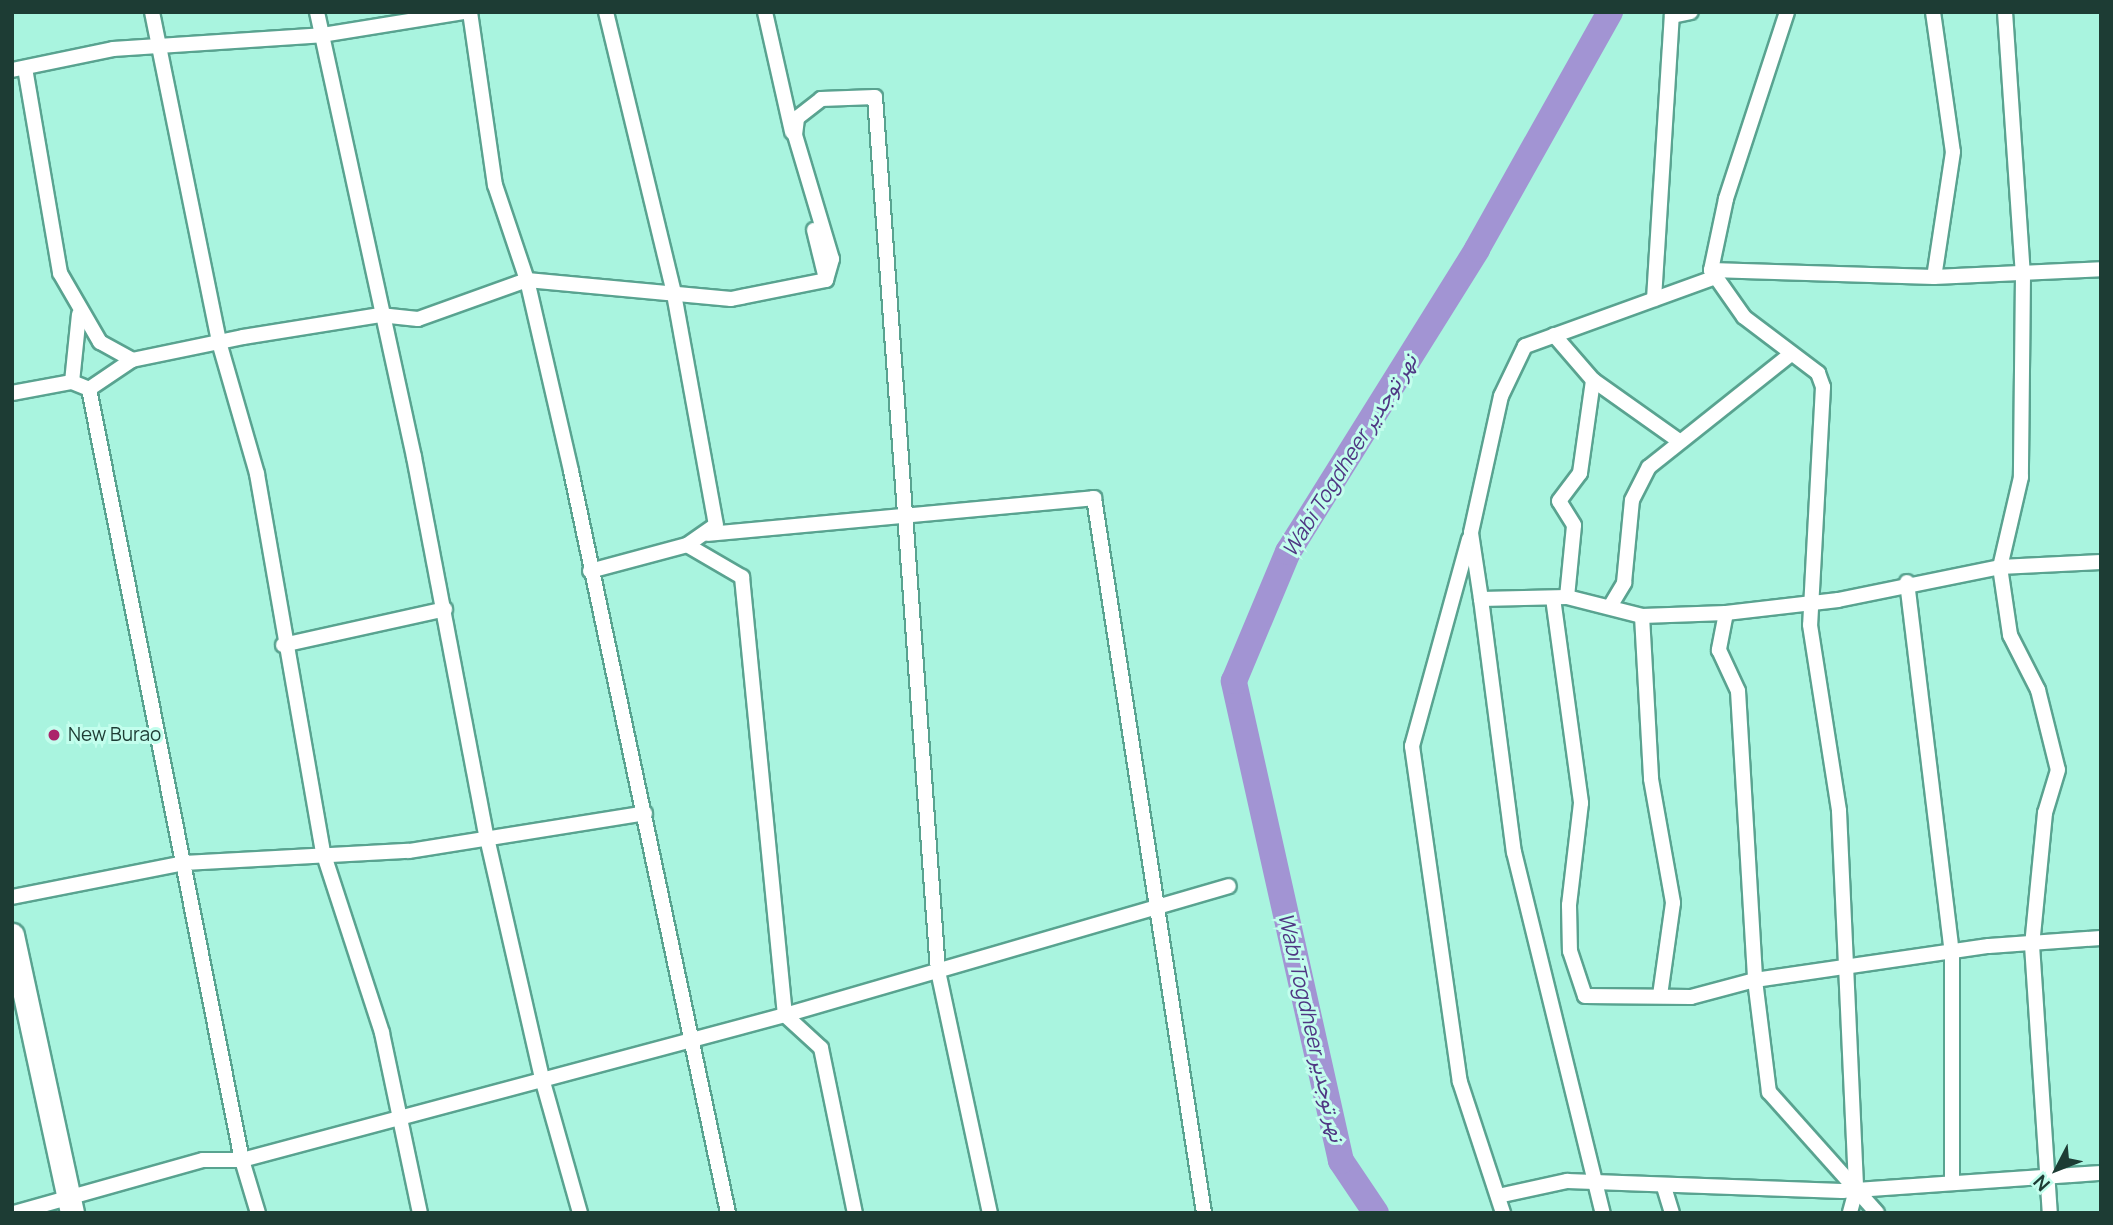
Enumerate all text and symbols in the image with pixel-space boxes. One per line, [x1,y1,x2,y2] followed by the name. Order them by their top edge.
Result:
[1276,349,1422,561] water label: Wabi Togdheer نهر توجدير
[68,724,161,746] place label: New Burao
[46,727,62,743] marker: New Burao
[1273,910,1351,1144] water label: Wabi Togdheer نهر توجدير
[2022,1134,2092,1204] north arrow
[2027,1169,2056,1197] text: N

